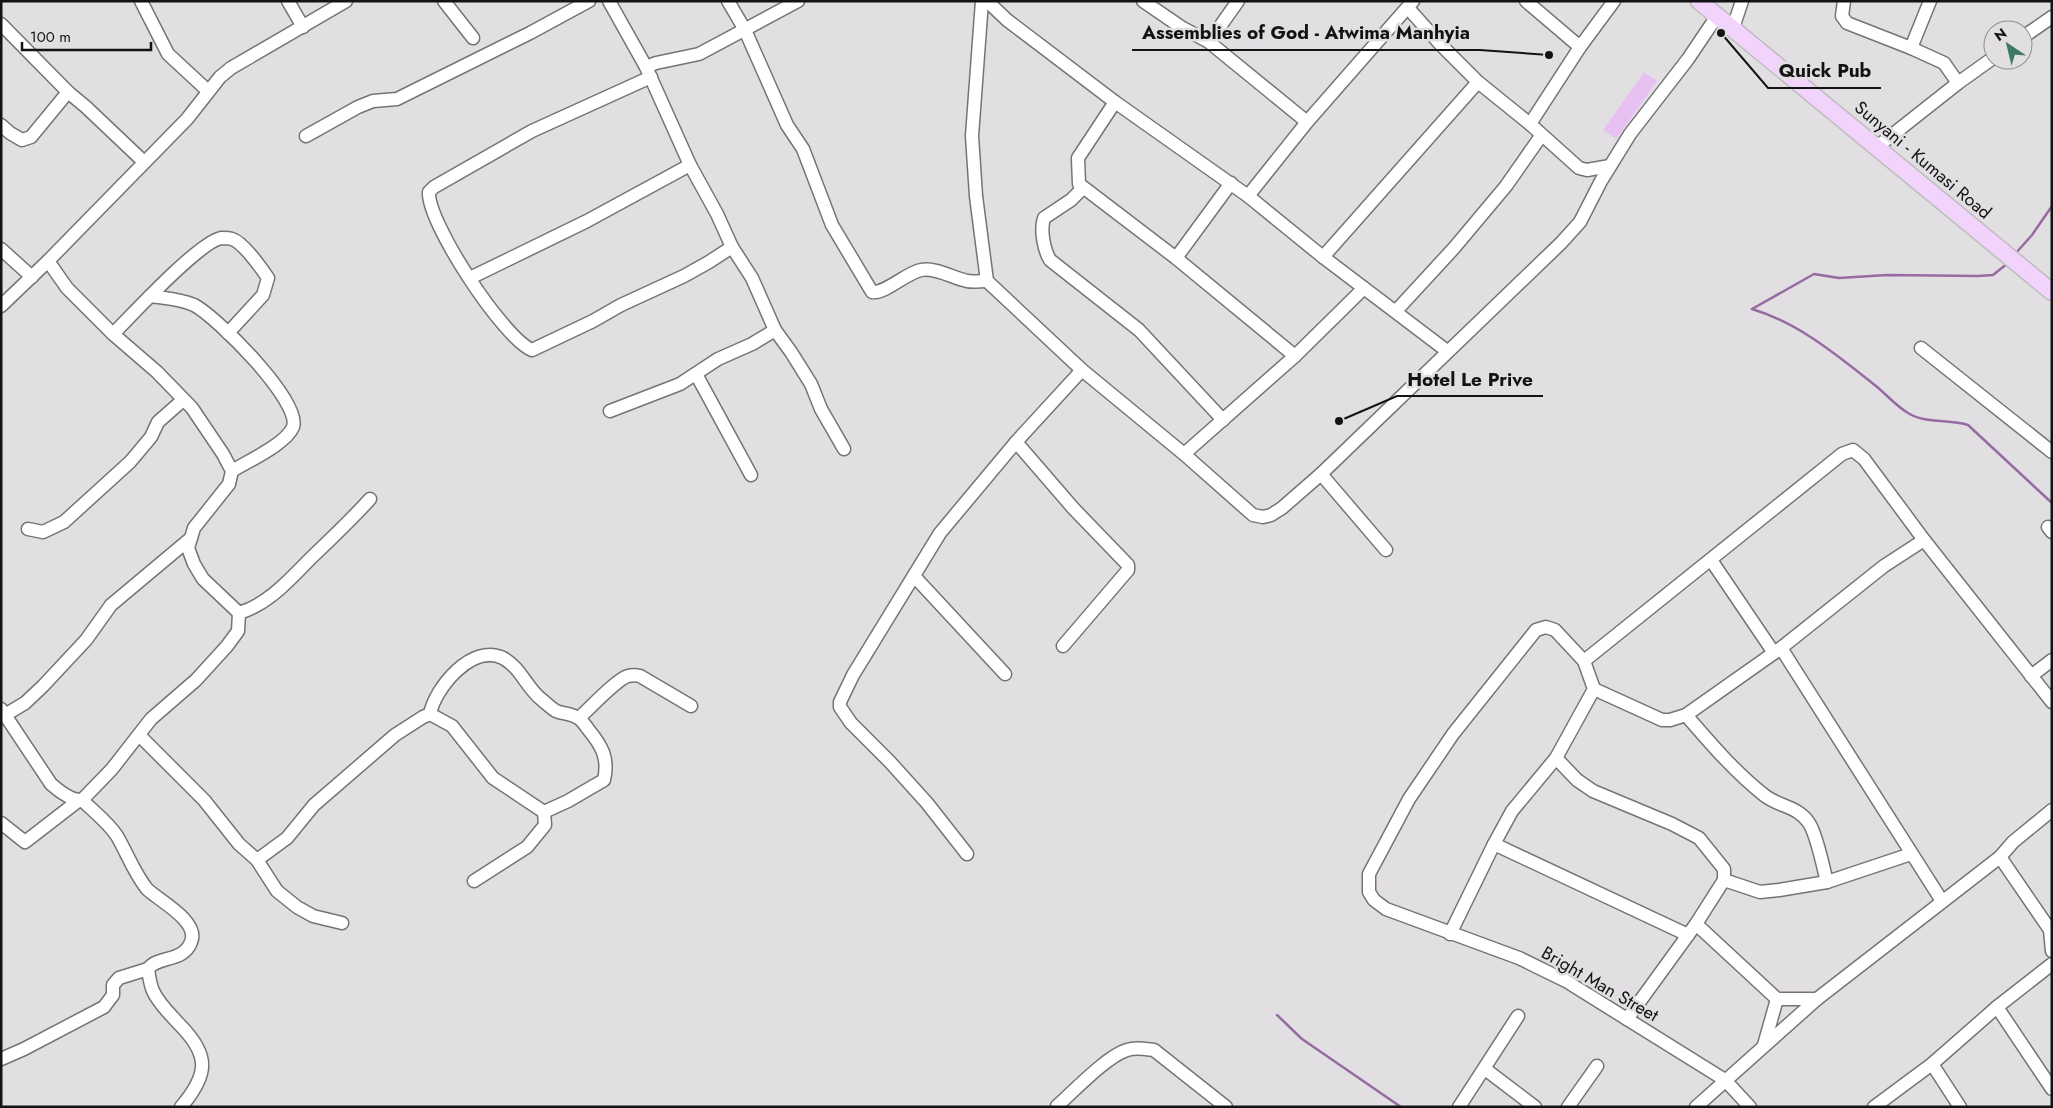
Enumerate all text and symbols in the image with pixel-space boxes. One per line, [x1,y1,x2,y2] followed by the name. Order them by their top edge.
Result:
[1132,16,1480,50] callout: Assemblies of God - Atwima Manhyia
[1141,19,1470,46] text: Assemblies of God - Atwima Manhyia
[22,20,151,52] scale bar
[1983,20,2033,70] north arrow
[1990,23,2011,46] text: N
[30,26,71,48] text: 100 m
[1768,54,1881,88] callout: Quick Pub
[1779,57,1872,84] text: Quick Pub
[1849,95,1997,225] street label: Sunyani - Kumasi Road
[1397,362,1543,396] callout: Hotel Le Prive
[1407,366,1533,393] text: Hotel Le Prive
[1537,940,1664,1028] street label: Bright Man Street

